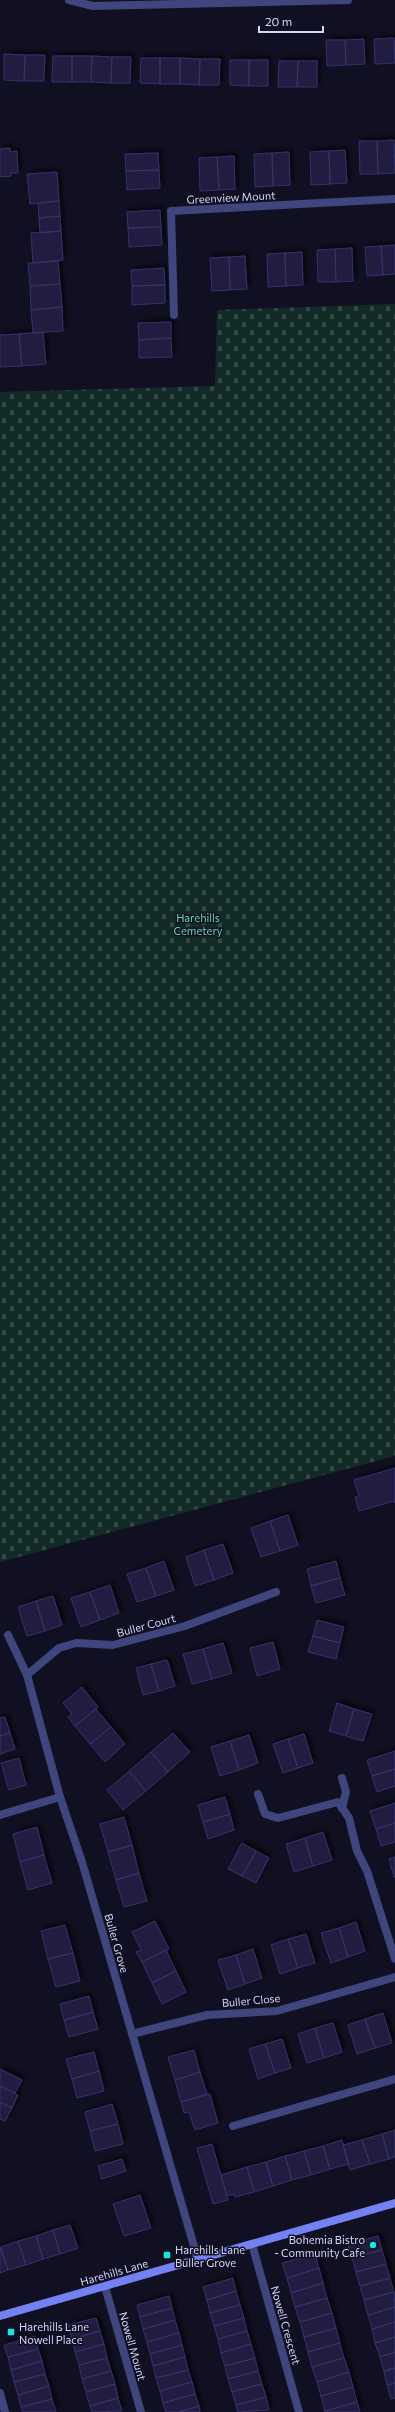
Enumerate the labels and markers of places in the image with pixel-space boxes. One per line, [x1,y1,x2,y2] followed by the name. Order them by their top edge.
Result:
[274,2233,365,2259] place label: Bohemia Bistro - Community Cafe
[368,2240,378,2250] marker: Bohemia Bistro - Community Cafe
[175,2243,245,2269] place label: Harehills Lane Buller Grove
[162,2250,172,2260] marker: Harehills Lane Buller Grove
[19,2320,89,2346] place label: Harehills Lane Nowell Place
[6,2327,16,2337] marker: Harehills Lane Nowell Place

